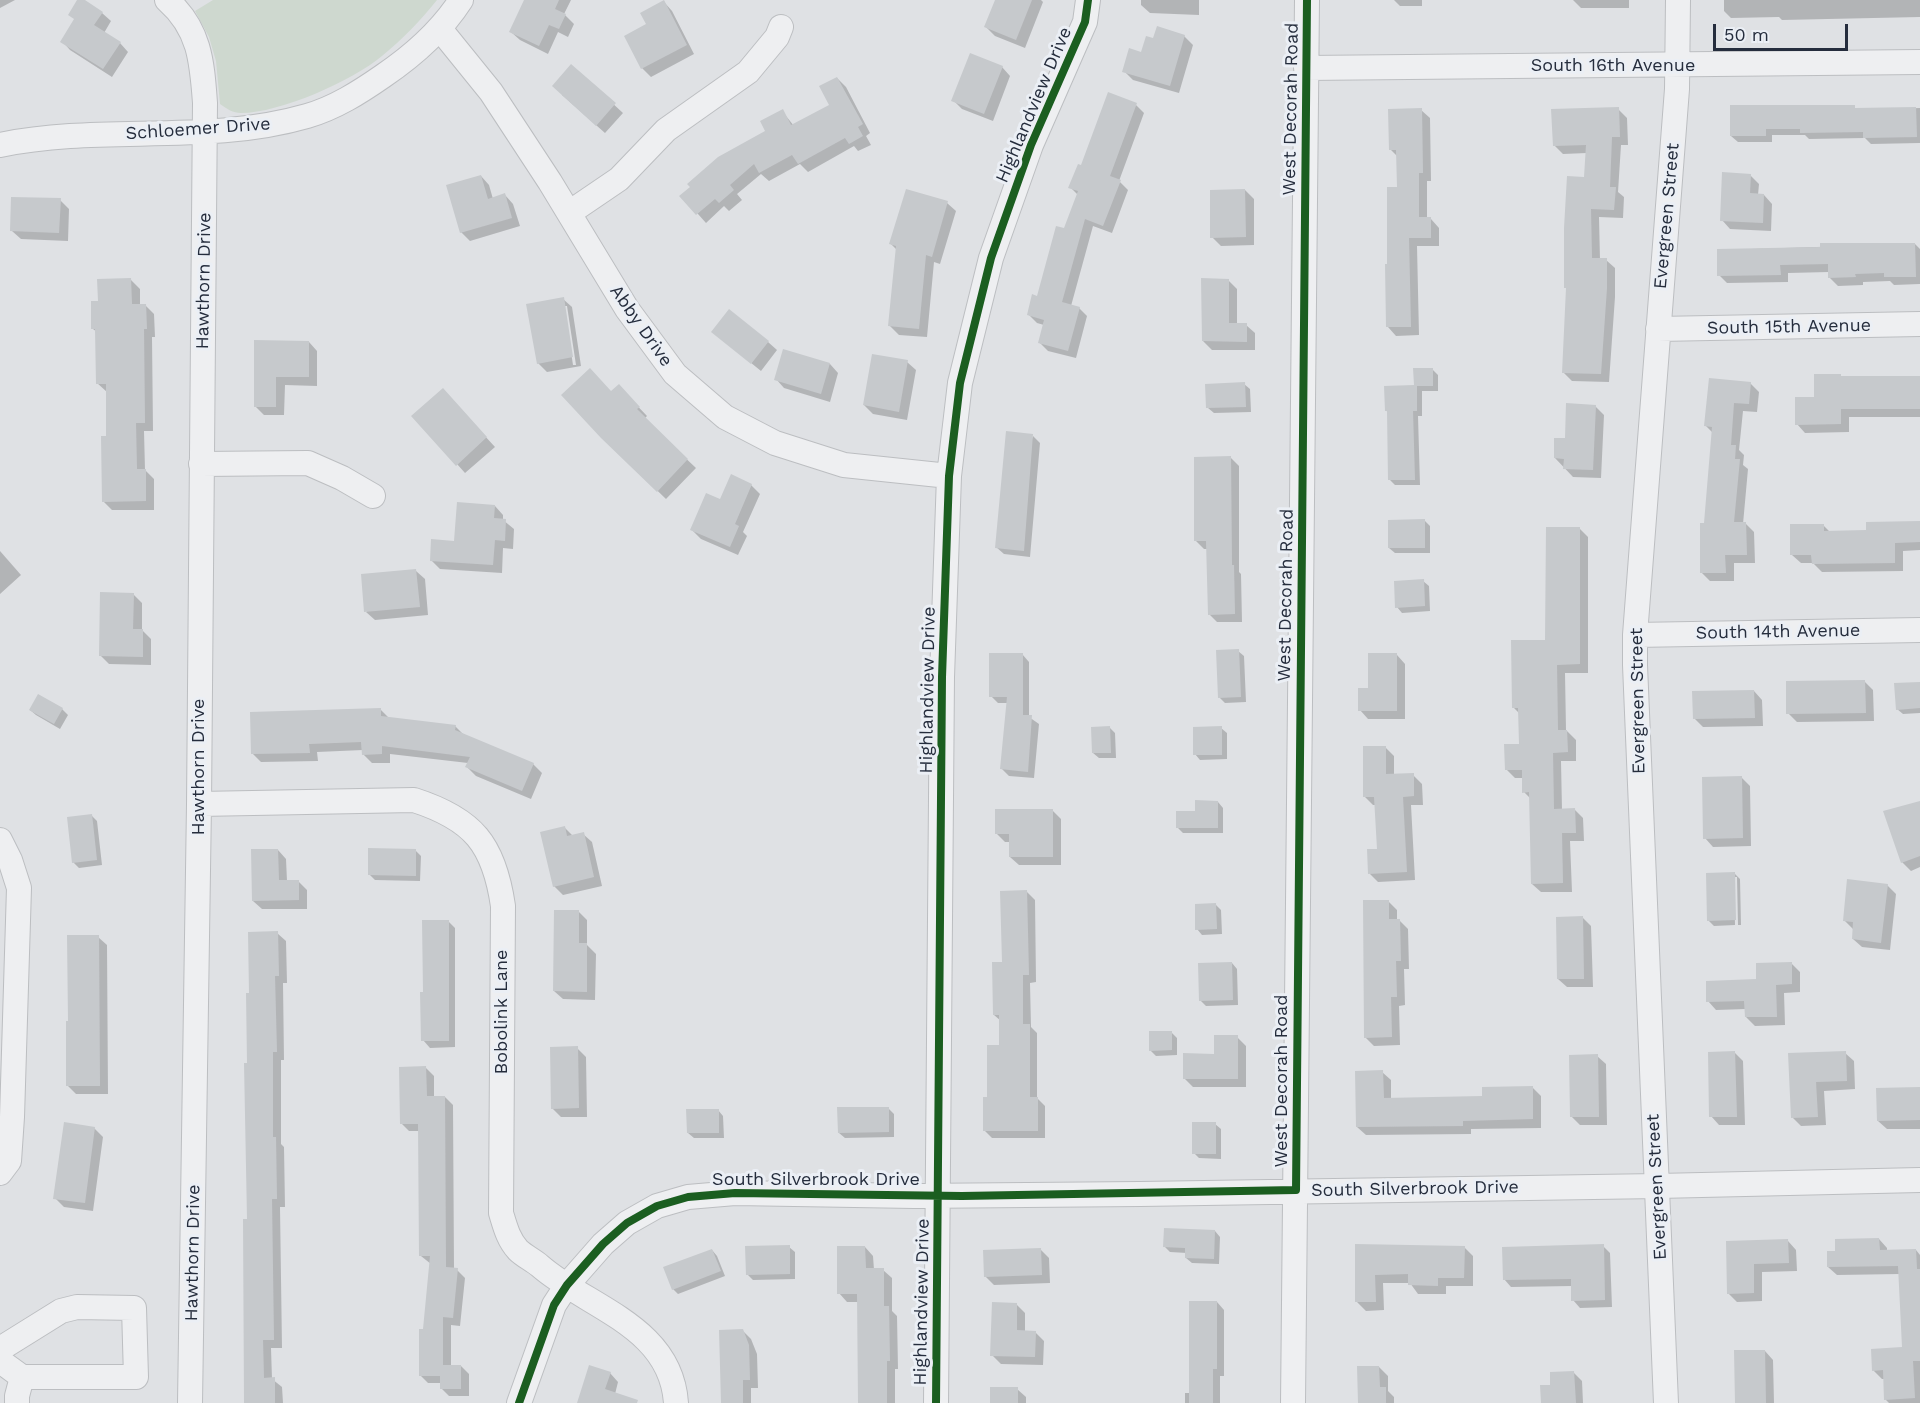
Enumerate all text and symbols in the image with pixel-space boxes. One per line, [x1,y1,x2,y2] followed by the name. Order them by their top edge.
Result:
[1716,12,1851,50] scale bar
[1279,22,1303,196] street label: West Decorah Road
[991,24,1077,186] street label: Highlandview Drive
[1724,24,1769,45] text: 50 m
[1531,55,1695,77] street label: South 16th Avenue
[125,113,271,145] street label: Schloemer Drive
[1650,142,1684,290] street label: Evergreen Street
[192,212,216,350] street label: Hawthorn Drive
[605,281,677,371] street label: Abby Drive
[1707,315,1871,339] street label: South 15th Avenue
[1274,508,1298,682] street label: West Decorah Road
[916,606,940,774] street label: Highlandview Drive
[1695,620,1861,644] street label: South 14th Avenue
[1626,628,1650,774] street label: Evergreen Street
[188,698,210,836] street label: Hawthorn Drive
[491,950,513,1074] street label: Bobolink Lane
[1271,995,1293,1167] street label: West Decorah Road
[1642,1113,1672,1261] street label: Evergreen Street
[712,1169,920,1191] street label: South Silverbrook Drive
[1311,1176,1519,1202] street label: South Silverbrook Drive
[181,1184,205,1322] street label: Hawthorn Drive
[910,1218,934,1386] street label: Highlandview Drive

